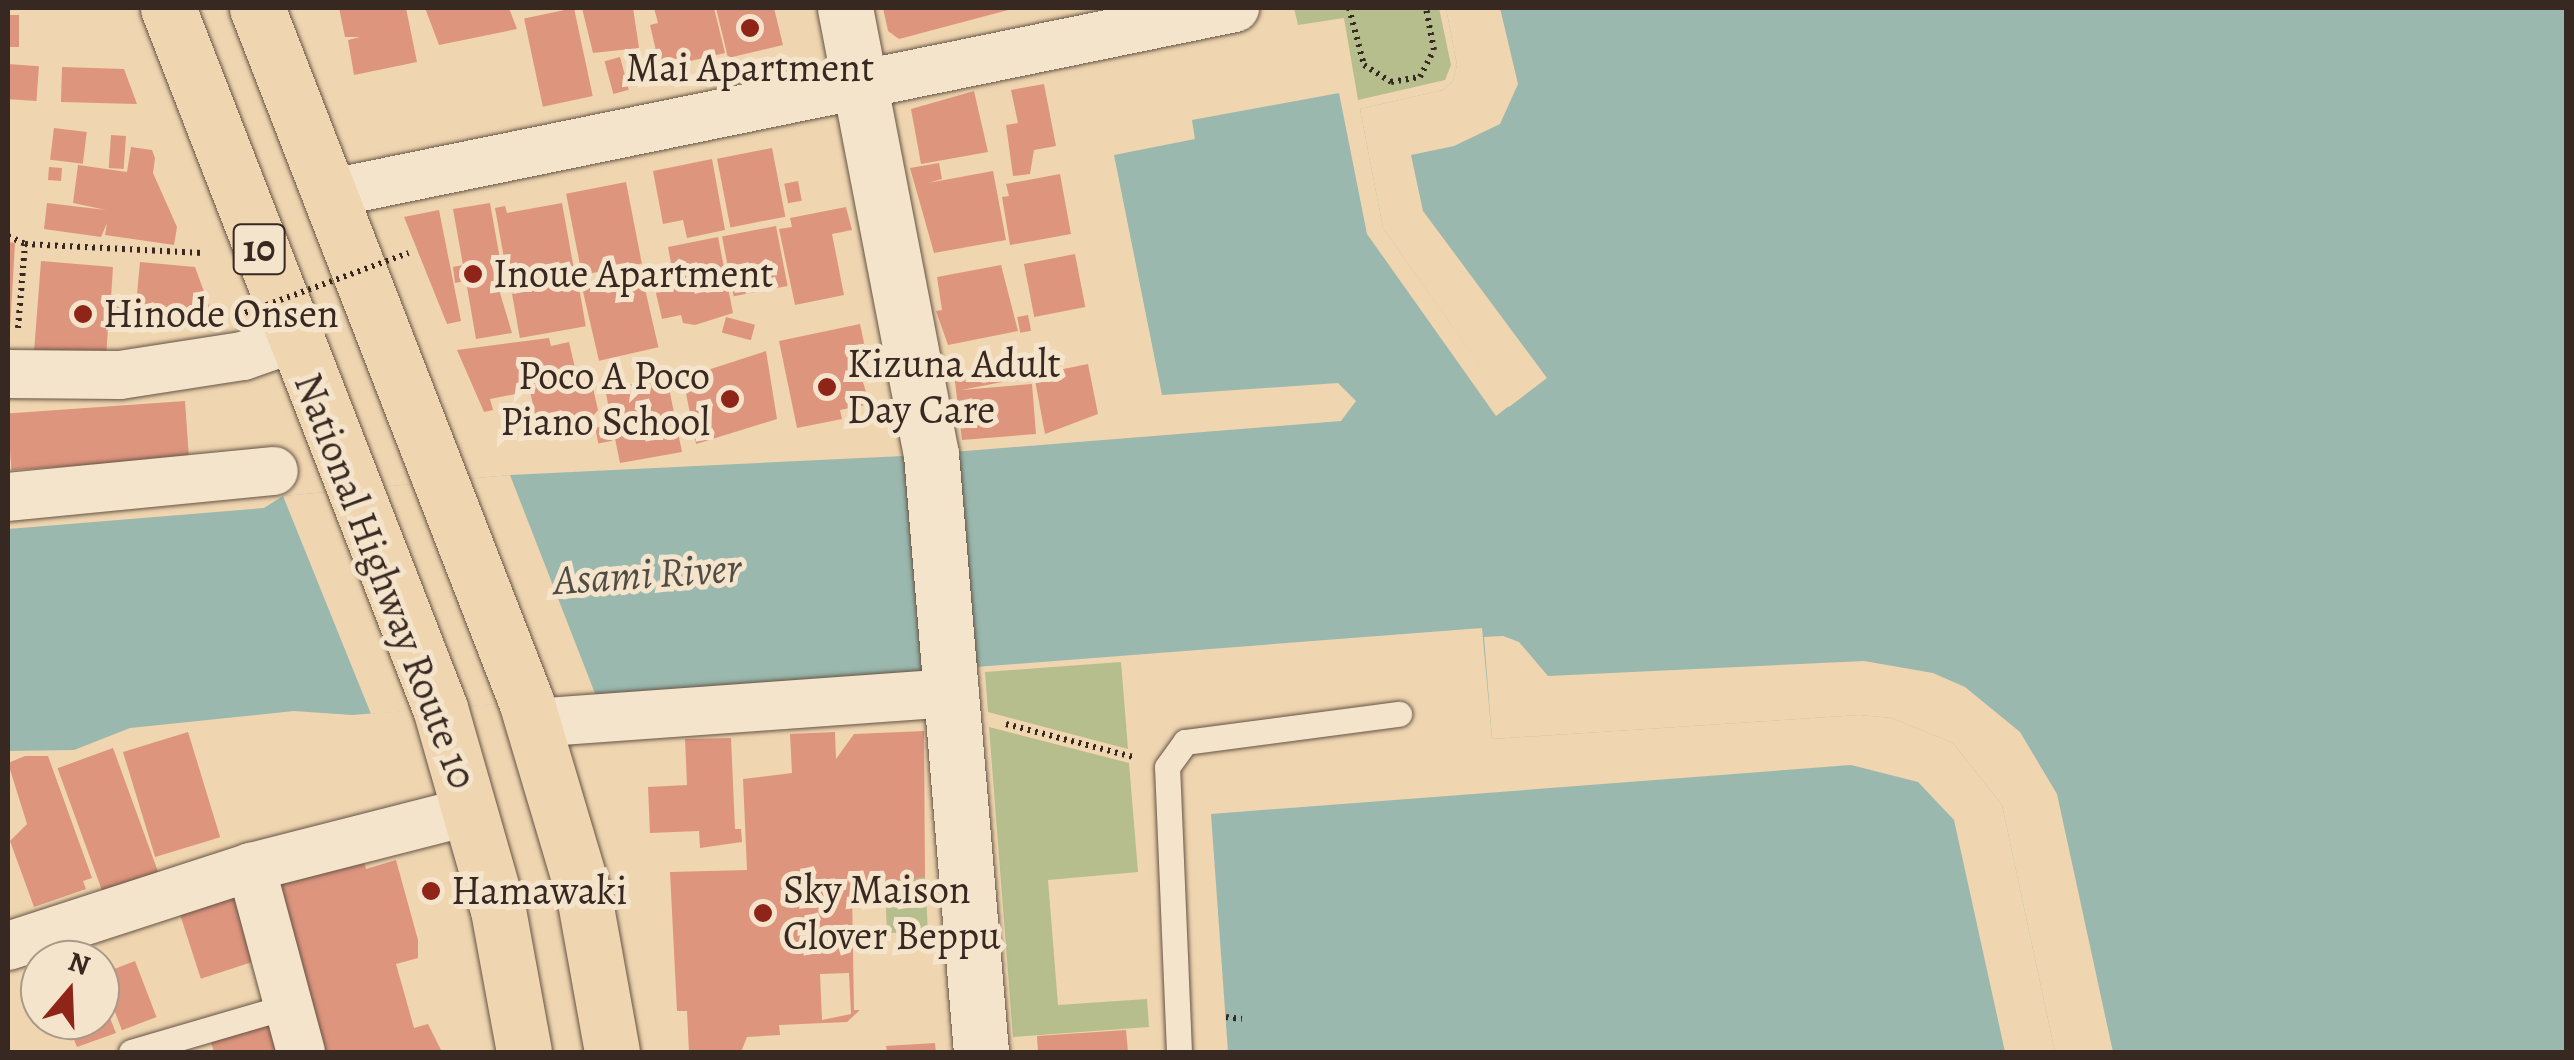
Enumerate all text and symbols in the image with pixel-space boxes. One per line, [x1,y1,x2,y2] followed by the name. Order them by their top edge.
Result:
[739,17,761,39] marker: Mai Apartment
[626,44,874,92] place label: Mai Apartment
[232,216,286,282] road number: 10
[493,250,774,298] place label: Inoue Apartment
[462,263,484,285] marker: Inoue Apartment
[103,290,339,338] place label: Hinode Onsen
[72,303,94,325] marker: Hinode Onsen
[847,340,1061,434] place label: Kizuna Adult Day Care
[500,352,710,446] place label: Poco A Poco Piano School
[284,367,486,795] street label: National Highway Route 10
[816,376,838,398] marker: Kizuna Adult Day Care
[719,388,741,410] marker: Poco A Poco Piano School
[552,542,742,606] water label: Asami River
[783,866,1001,960] place label: Sky Maison Clover Beppu
[451,867,628,915] place label: Hamawaki
[420,880,442,902] marker: Hamawaki
[752,902,774,924] marker: Sky Maison Clover Beppu
[20,940,120,1040] north arrow
[63,942,95,985] text: N

